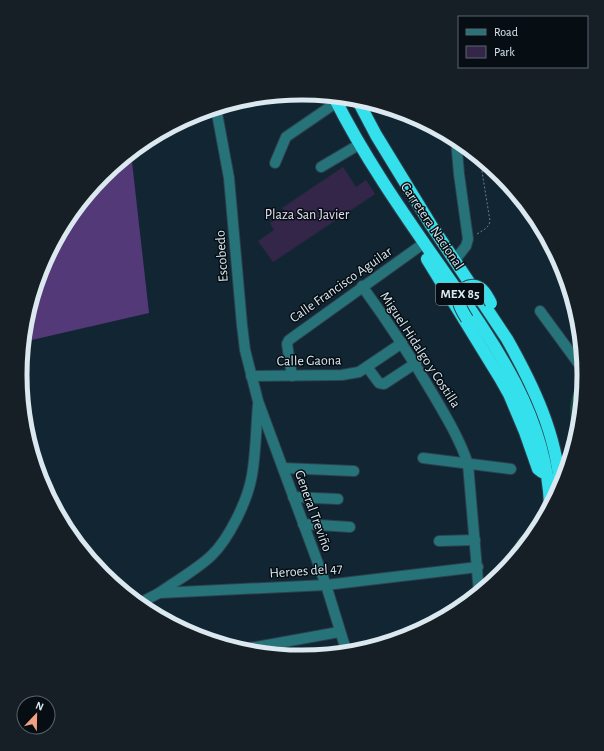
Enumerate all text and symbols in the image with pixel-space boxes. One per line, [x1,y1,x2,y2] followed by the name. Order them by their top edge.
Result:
[458,16,588,68] legend
[494,26,518,38] text: Road
[494,46,515,58] text: Park
[398,180,466,272] street label: Carretera Nacional
[265,208,350,222] park label: Plaza San Javier
[213,229,231,282] street label: Escobedo
[287,244,395,325] street label: Calle Francisco Aguilar
[436,283,484,305] road number: MEX 85
[377,289,463,411] street label: Miguel Hidalgo y Costilla
[277,353,342,369] street label: Calle Gaona
[292,469,334,554] street label: General Treviño
[269,561,343,581] street label: Heroes del 47
[16,695,56,735] north arrow
[34,700,45,713] text: N

